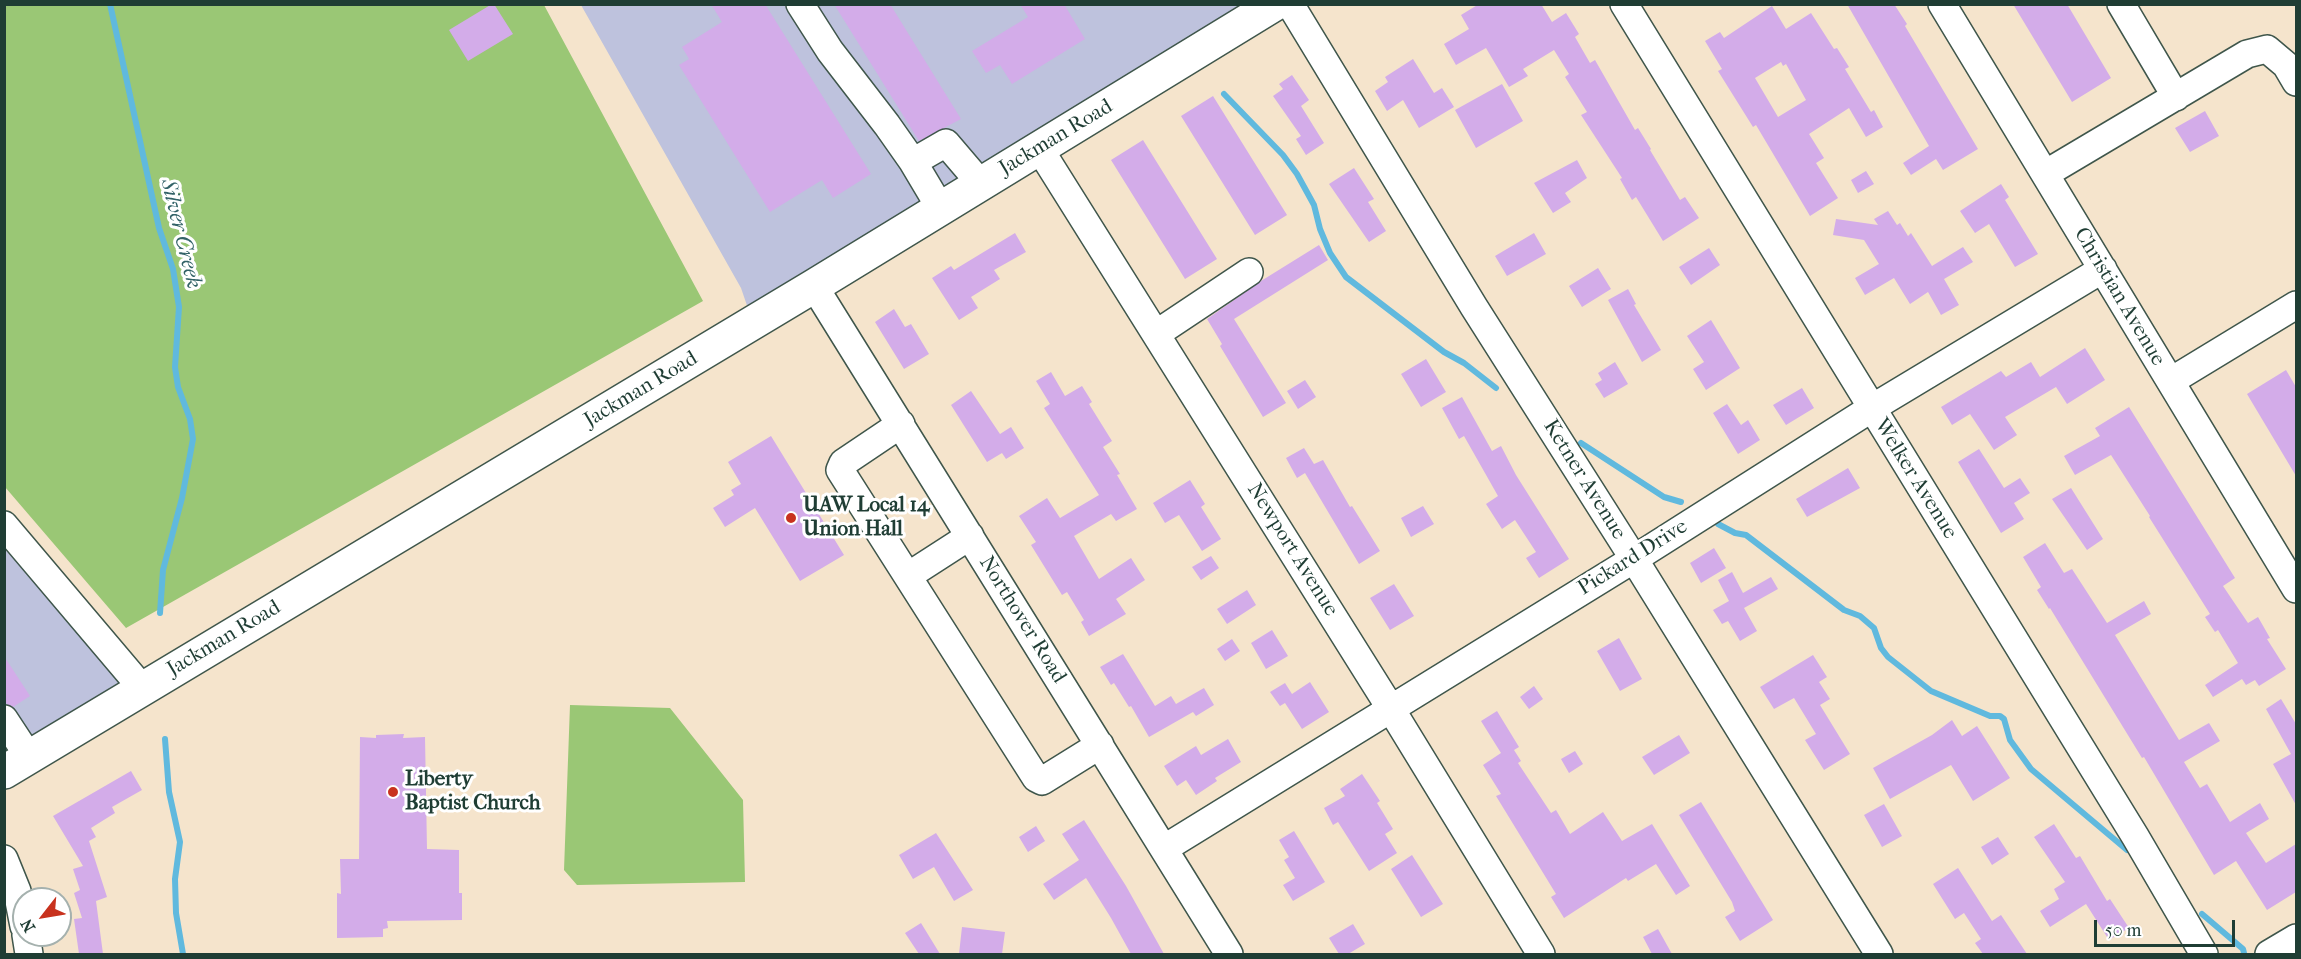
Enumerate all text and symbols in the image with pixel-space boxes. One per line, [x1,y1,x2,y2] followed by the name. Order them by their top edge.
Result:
[995,94,1117,182] street label: Jackman Road
[154,176,206,292] water label: Silver Creek
[2068,223,2170,371] street label: Christian Avenue
[580,346,702,434] street label: Jackman Road
[1868,414,1962,544] street label: Welker Avenue
[1537,415,1631,545] street label: Ketner Avenue
[1241,479,1343,621] street label: Newport Avenue
[803,493,929,543] place label: UAW Local 14 Union Hall
[784,511,798,525] marker: UAW Local 14 Union Hall
[1574,514,1692,602] street label: Pickard Drive
[973,552,1071,688] street label: Northover Road
[163,595,285,683] street label: Jackman Road
[405,767,541,817] place label: Liberty Baptist Church
[386,785,400,799] marker: Liberty Baptist Church
[12,887,72,947] north arrow
[2097,908,2238,946] scale bar
[17,915,39,936] text: N
[2105,920,2141,941] text: 50 m

